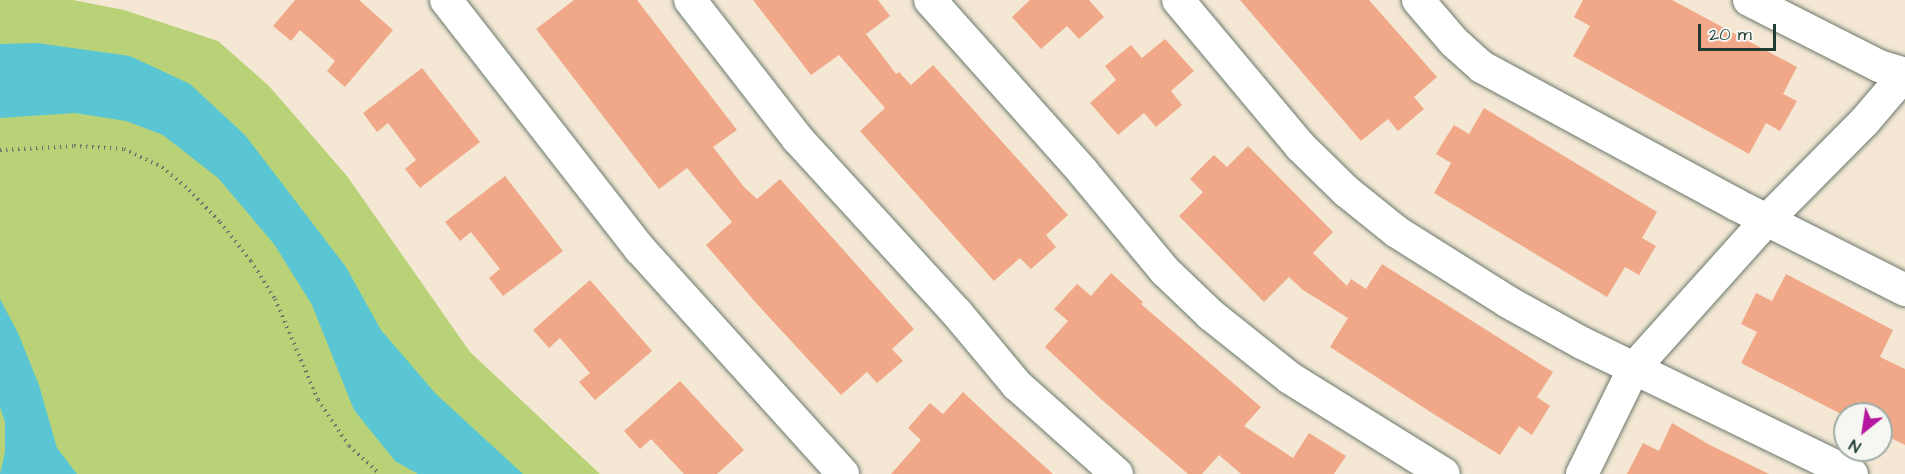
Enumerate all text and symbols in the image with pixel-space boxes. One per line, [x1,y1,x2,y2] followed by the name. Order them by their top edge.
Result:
[1701,12,1779,50] scale bar
[1709,22,1752,47] text: 20 m
[1833,402,1893,462] north arrow
[1845,434,1865,458] text: N

